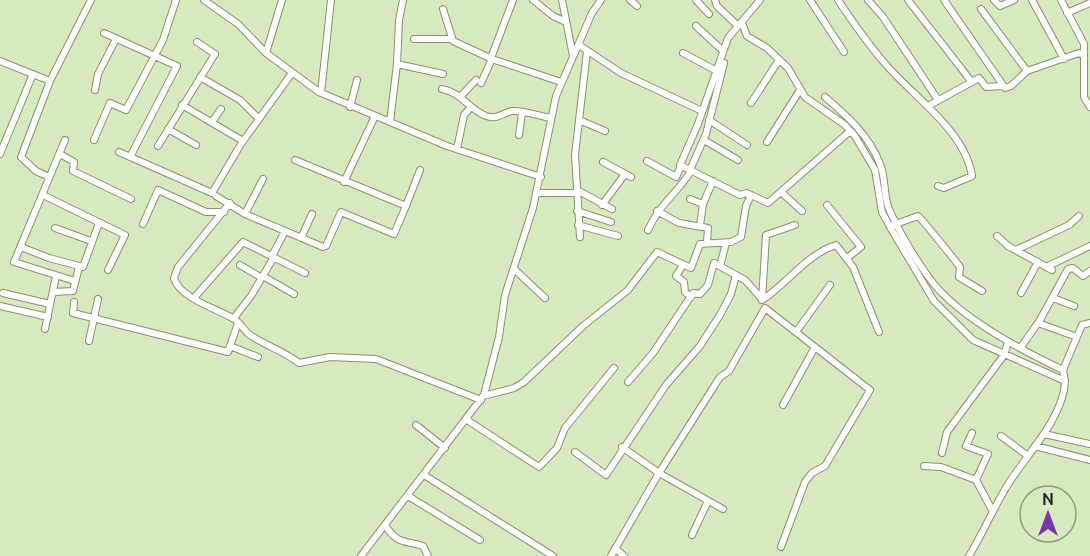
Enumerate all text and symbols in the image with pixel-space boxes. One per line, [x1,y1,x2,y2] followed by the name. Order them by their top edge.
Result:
[1018,484,1078,544] north arrow
[1042,490,1054,508] text: N

